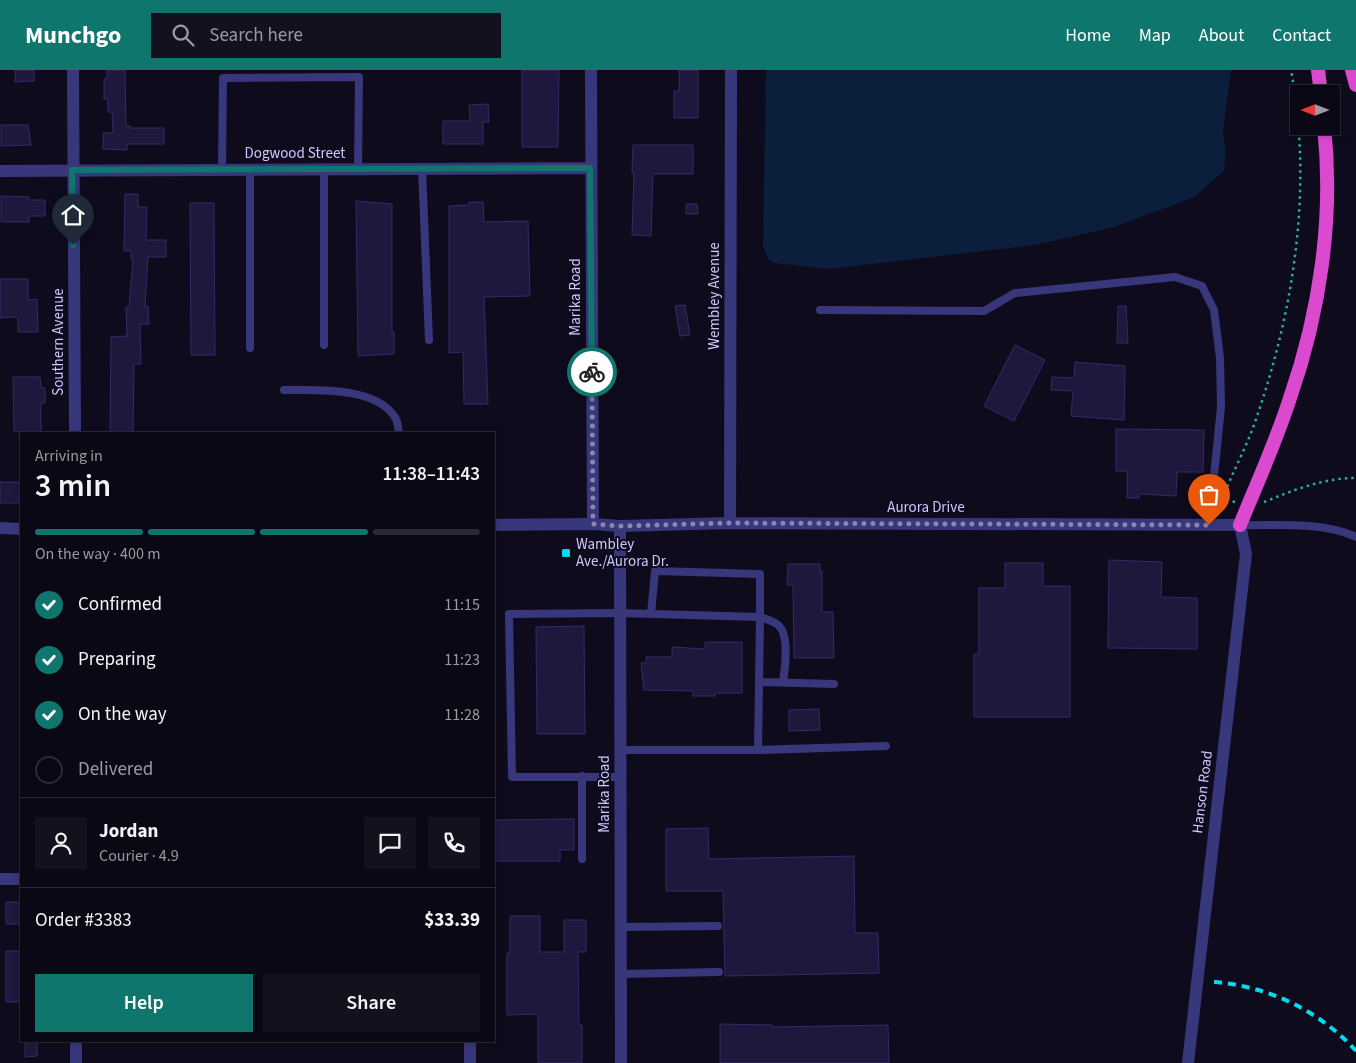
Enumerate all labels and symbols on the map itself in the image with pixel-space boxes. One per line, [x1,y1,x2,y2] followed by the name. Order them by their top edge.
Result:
[1290,85,1340,135] north arrow
[245,143,345,164] street label: Dogwood Street
[52,194,94,245] pin
[704,242,725,350] street label: Wembley Avenue
[565,258,586,336] street label: Marika Road
[48,288,69,396] street label: Southern Avenue
[567,347,617,397] courier
[1188,474,1230,525] pin
[887,497,965,518] street label: Aurora Drive
[576,534,669,572] place label: Wambley Ave./Aurora Dr.
[560,547,572,559] marker: Wambley Ave./Aurora Dr.
[1187,749,1218,835] street label: Hanson Road
[594,755,615,833] street label: Marika Road

